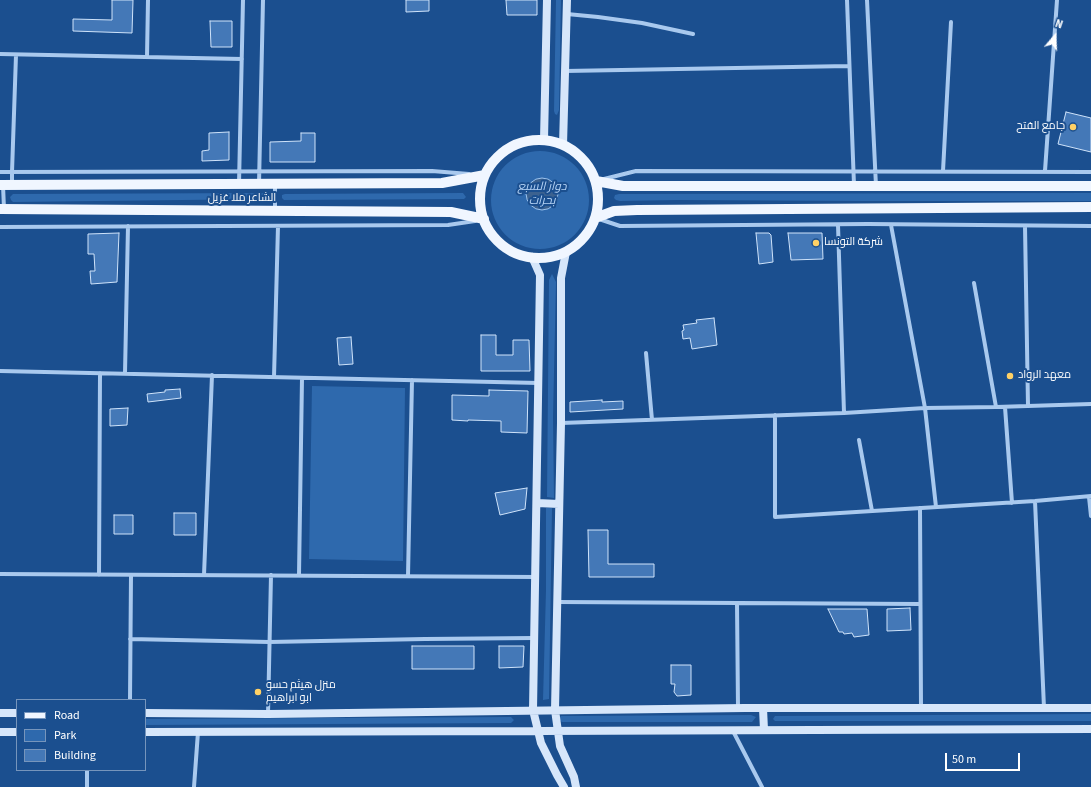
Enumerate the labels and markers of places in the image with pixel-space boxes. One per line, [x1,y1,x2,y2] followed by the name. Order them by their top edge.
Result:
[1016,120,1065,134] place label: جامع الفتح
[1068,122,1078,132] marker: جامع الفتح
[824,236,883,250] place label: شركة التونسا
[811,238,821,248] marker: شركة التونسا
[1018,369,1071,383] place label: معهد الرواد
[1005,371,1015,381] marker: معهد الرواد
[266,679,336,705] place label: منزل هيثم حسو ابو ابراهيم
[253,687,263,697] marker: منزل هيثم حسو ابو ابراهيم

